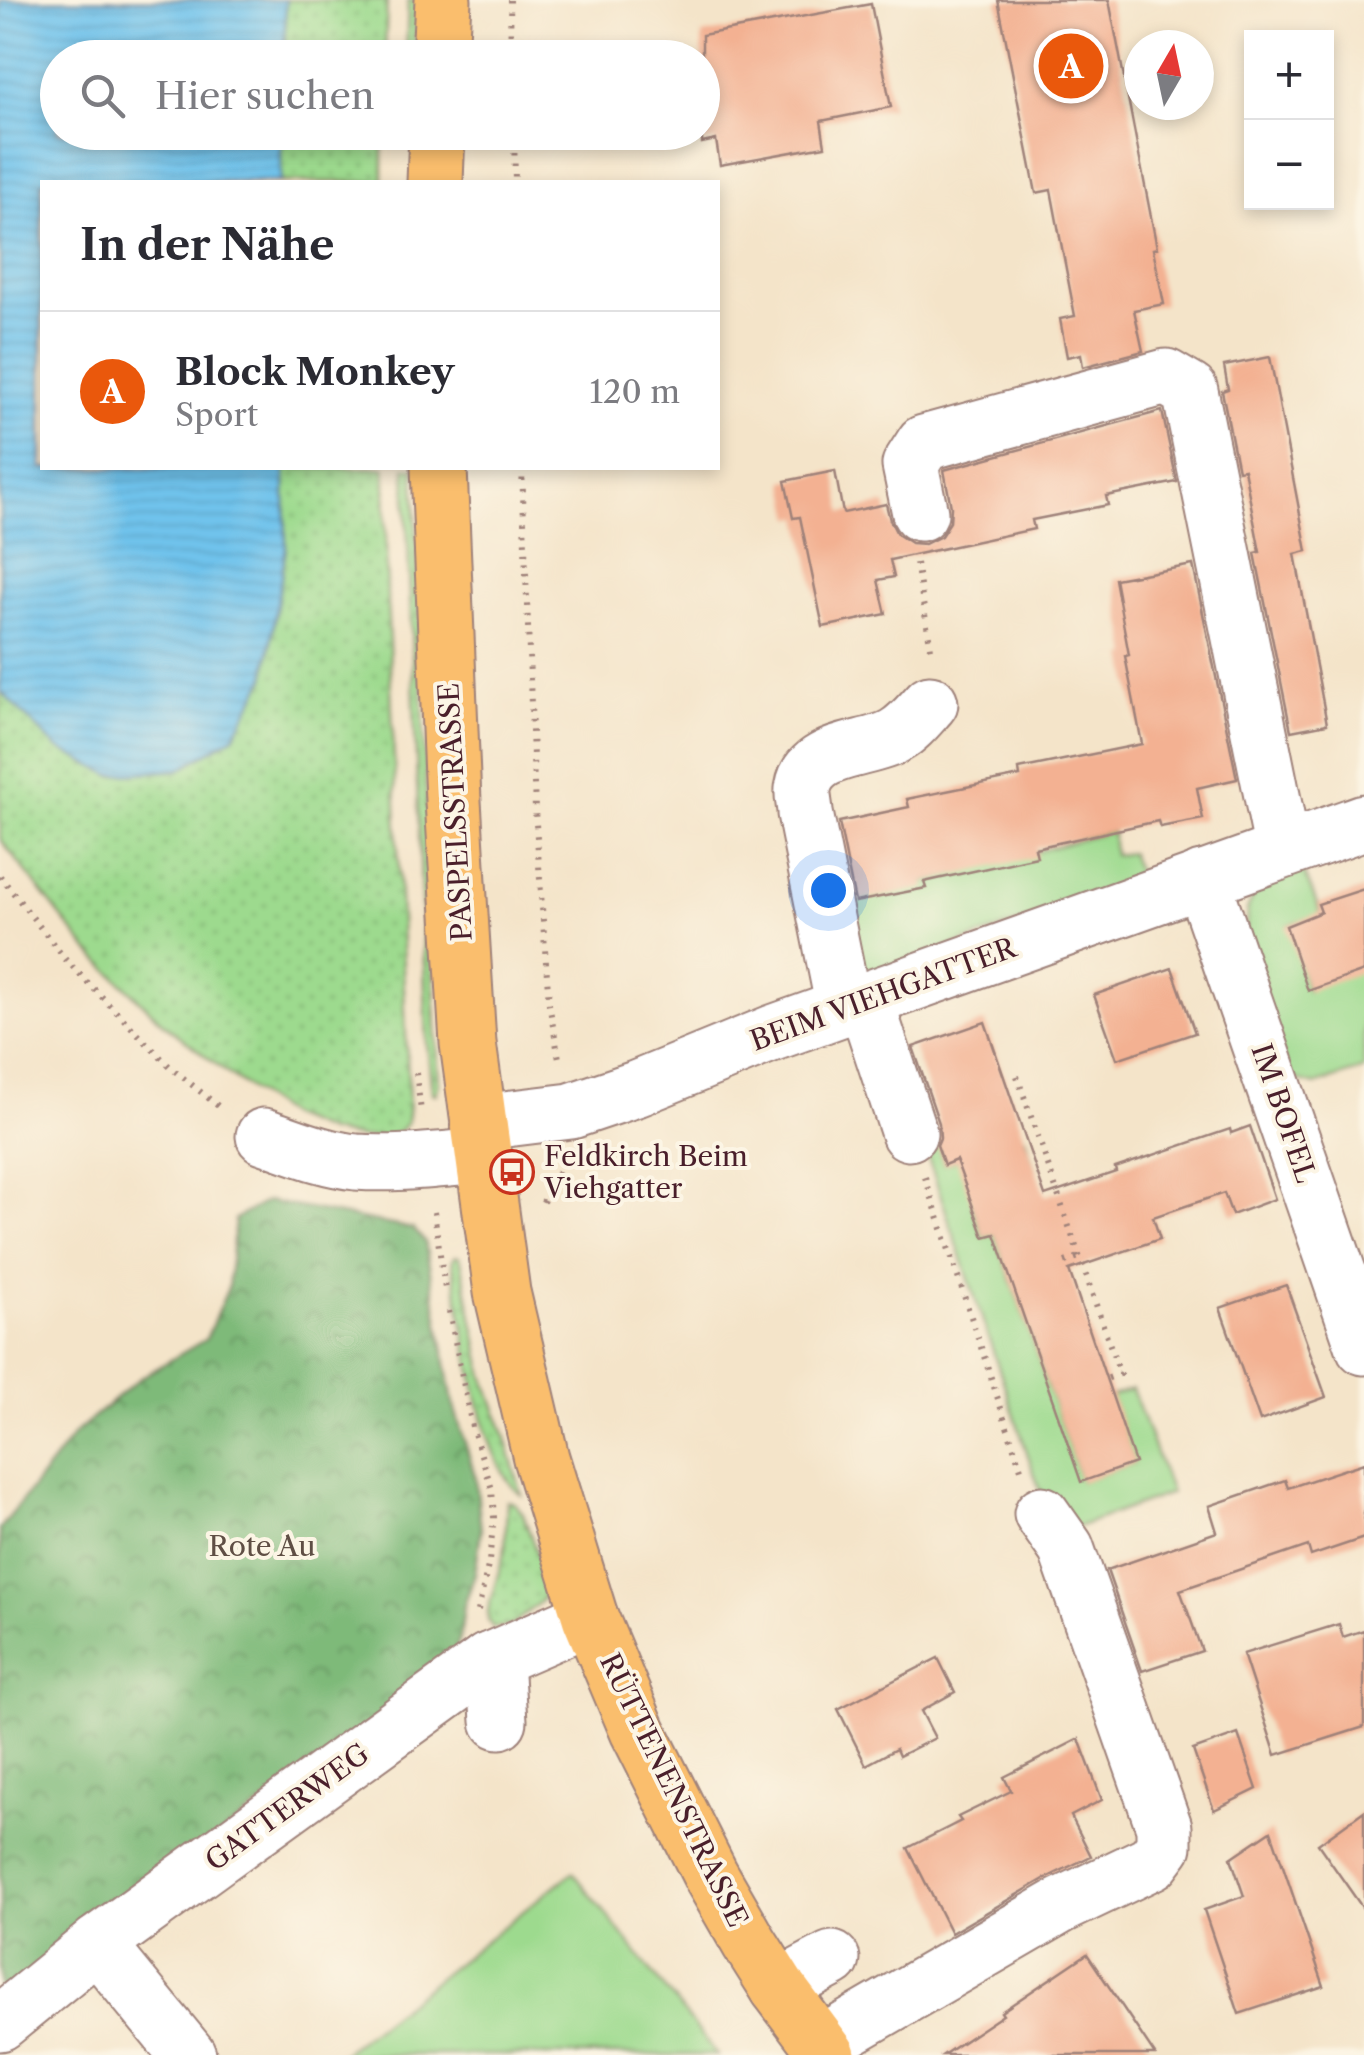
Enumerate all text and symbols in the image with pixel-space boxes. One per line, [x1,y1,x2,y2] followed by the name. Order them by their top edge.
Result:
[1038,28,1104,104] pin: A
[1124,30,1214,120] north arrow
[1244,30,1334,210] map controls
[1244,30,1334,120] button: +
[40,40,720,150] search box
[75,68,130,123] icon: search
[155,72,375,119] text: Hier suchen
[1244,120,1334,210] button: −
[80,219,334,271] text: In der Nähe
[175,348,454,395] text: Block Monkey
[100,372,125,411] text: A
[590,372,680,411] text: 120 m
[175,395,258,434] text: Sport
[431,682,479,942] street label: PASPELSSTRASSE
[803,865,854,916] your location
[746,930,1022,1058] street label: BEIM VIEHGATTER
[1244,1039,1324,1187] street label: IM BOFEL
[543,1139,748,1205] place label: Feldkirch Beim Viehgatter
[489,1149,535,1195] bus stop icon: Feldkirch Beim Viehgatter
[209,1529,315,1563] park label: Rote Au
[593,1648,755,1932] street label: RÜTTENENSTRASSE
[199,1736,375,1878] street label: GATTERWEG

